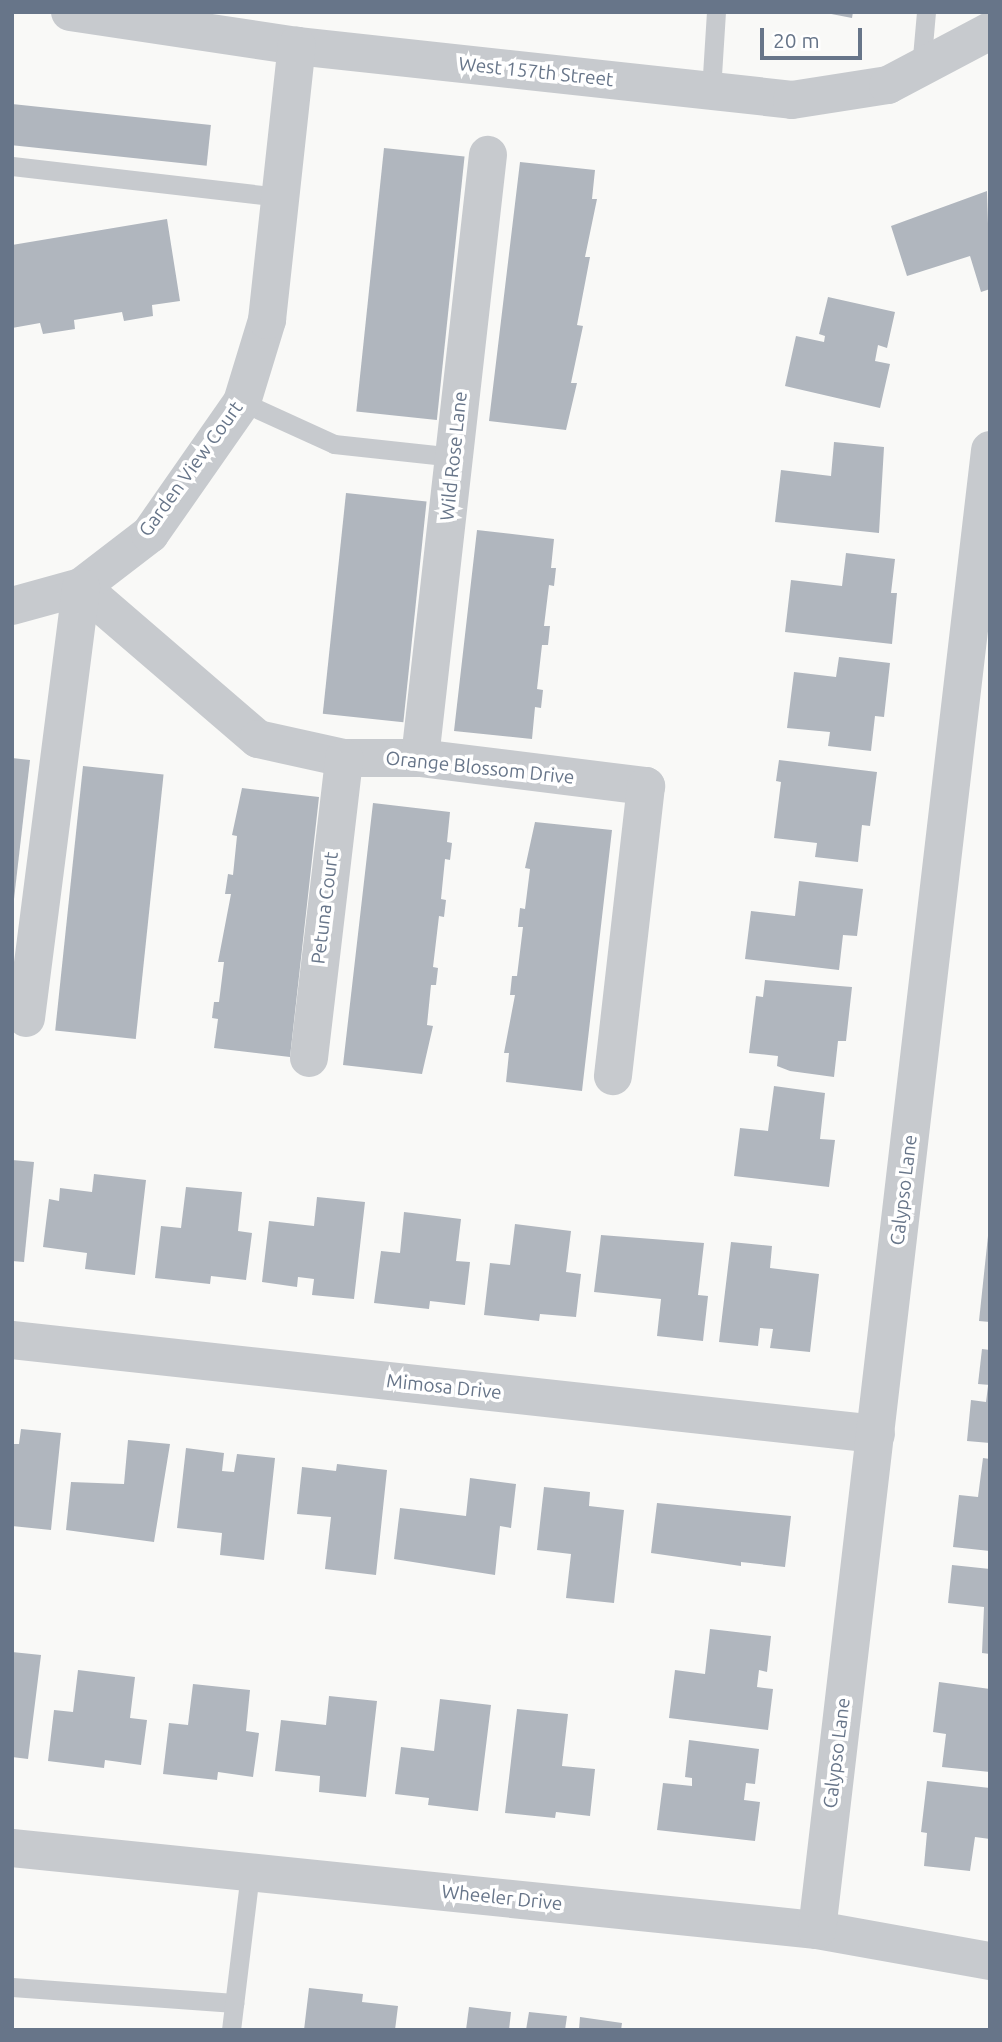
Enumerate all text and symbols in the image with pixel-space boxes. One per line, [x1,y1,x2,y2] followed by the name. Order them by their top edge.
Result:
[764,14,866,58] scale bar
[773,28,820,52] text: 20 m
[457,53,615,91] street label: West 157th Street
[436,390,472,522] street label: Wild Rose Lane
[134,397,248,541] street label: Garden View Court
[384,747,576,789] street label: Orange Blossom Drive
[307,851,343,965] street label: Petuna Court
[886,1133,922,1247] street label: Calypso Lane
[385,1370,503,1404] street label: Mimosa Drive
[819,1696,855,1810] street label: Calypso Lane
[440,1880,564,1916] street label: Wheeler Drive

